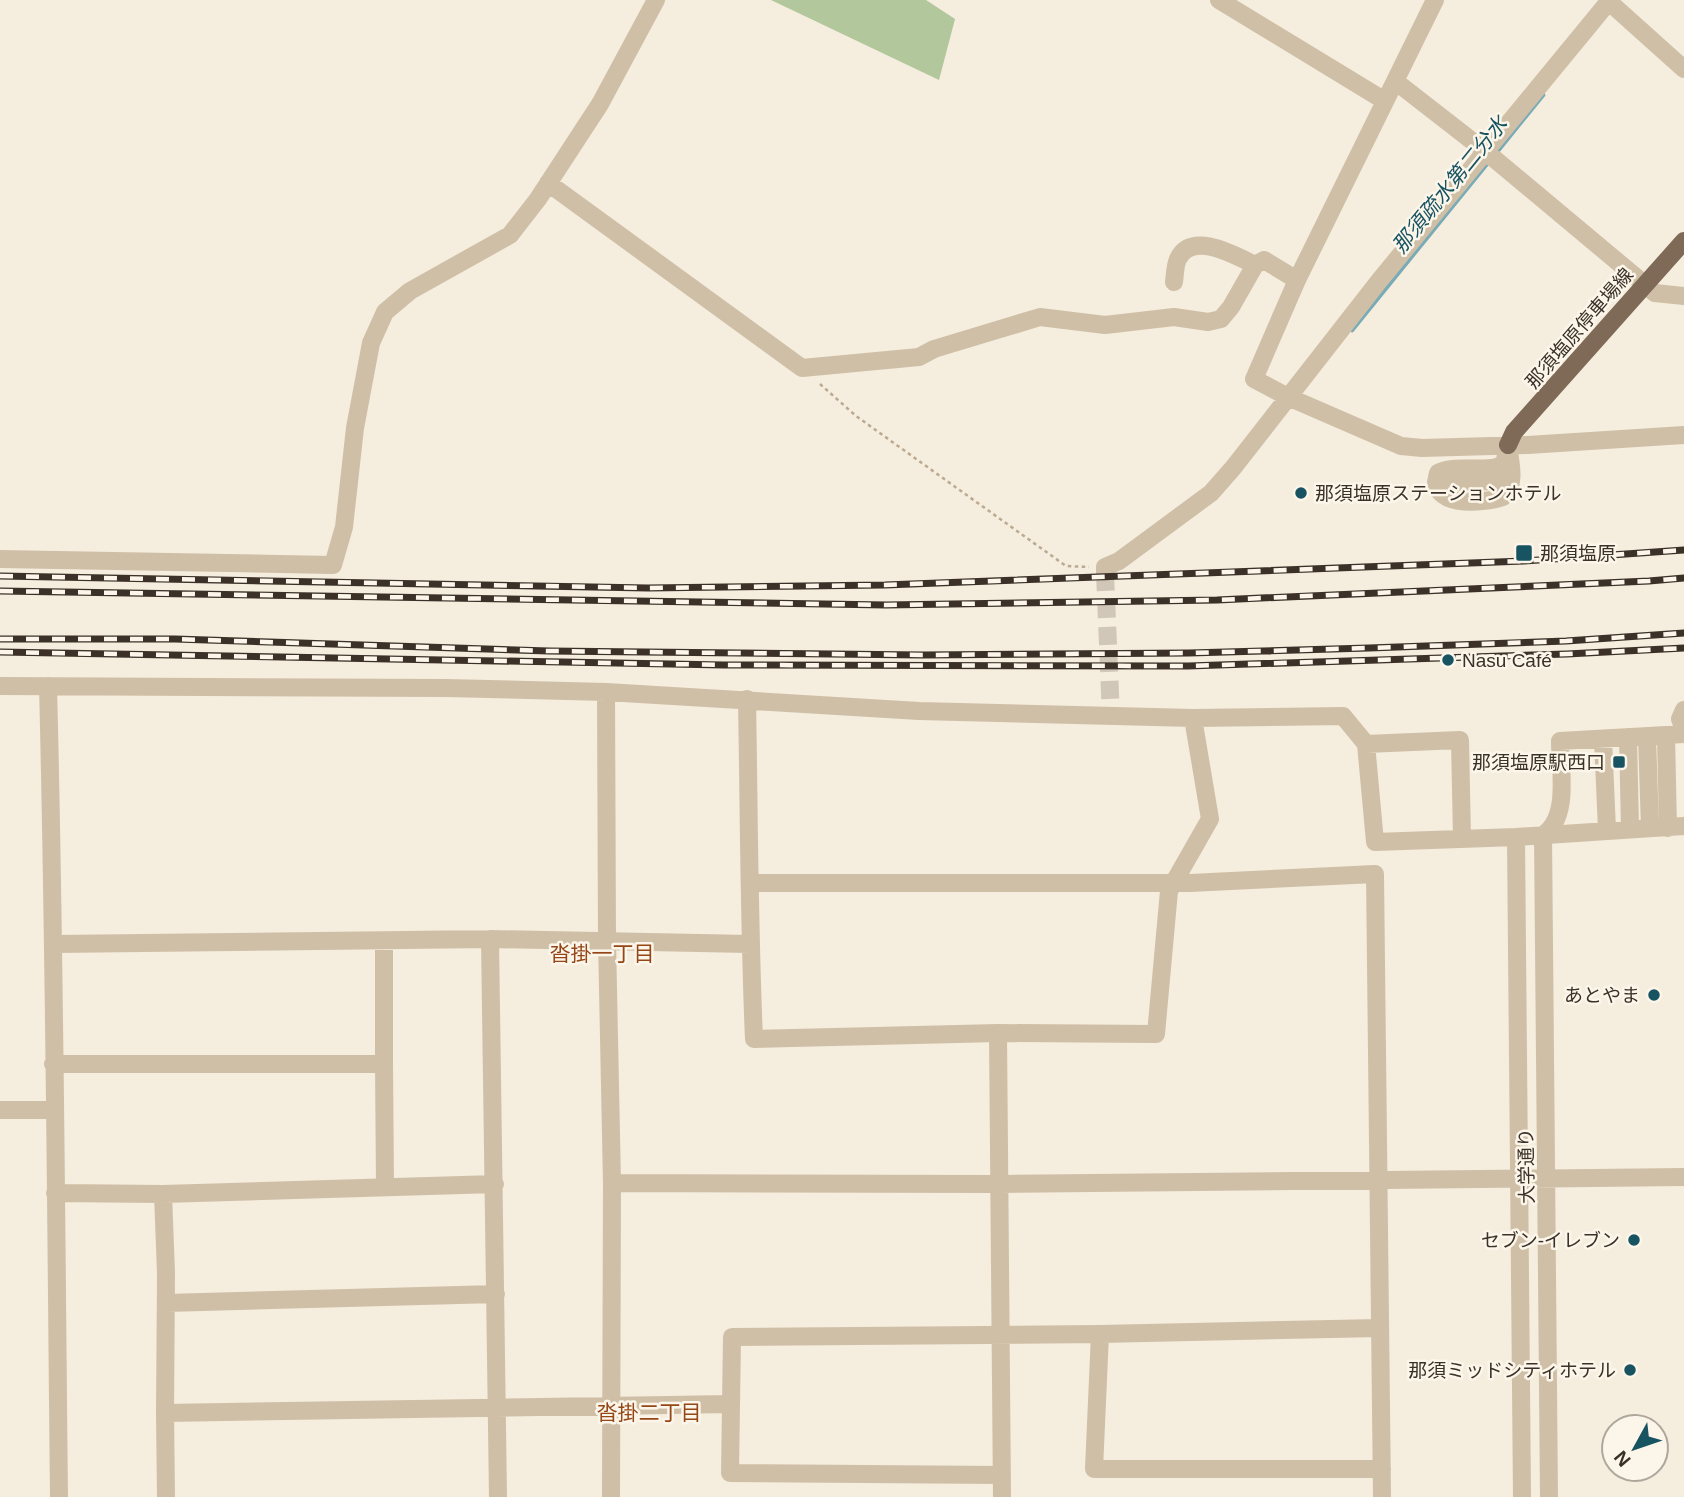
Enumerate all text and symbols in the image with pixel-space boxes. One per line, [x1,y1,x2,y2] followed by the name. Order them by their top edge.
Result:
[1388,111,1513,257] water label: 那須疏水第二分水
[1522,264,1637,393] street label: 那須塩原停車場線
[1315,483,1562,504] place label: 那須塩原ステーションホテル
[1293,485,1309,501] marker: 那須塩原ステーションホテル
[1514,543,1534,563] marker: 那須塩原
[1540,543,1616,564] place label: 那須塩原
[1462,650,1552,671] place label: Nasu Café
[1440,652,1456,668] marker: Nasu Café
[1472,752,1605,773] place label: 那須塩原駅西口
[1611,754,1627,770] marker: 那須塩原駅西口
[550,942,655,965] district label: 沓掛一丁目
[1564,985,1640,1006] place label: あとやま
[1646,987,1662,1003] marker: あとやま
[1515,1128,1538,1204] street label: 大学通り
[1481,1230,1620,1251] place label: セブン-イレブン
[1626,1232,1642,1248] marker: セブン-イレブン
[1408,1360,1616,1381] place label: 那須ミッドシティホテル
[1622,1362,1638,1378] marker: 那須ミッドシティホテル
[597,1401,702,1424] district label: 沓掛二丁目
[1600,1413,1670,1483] north arrow
[1610,1447,1635,1471] text: N

